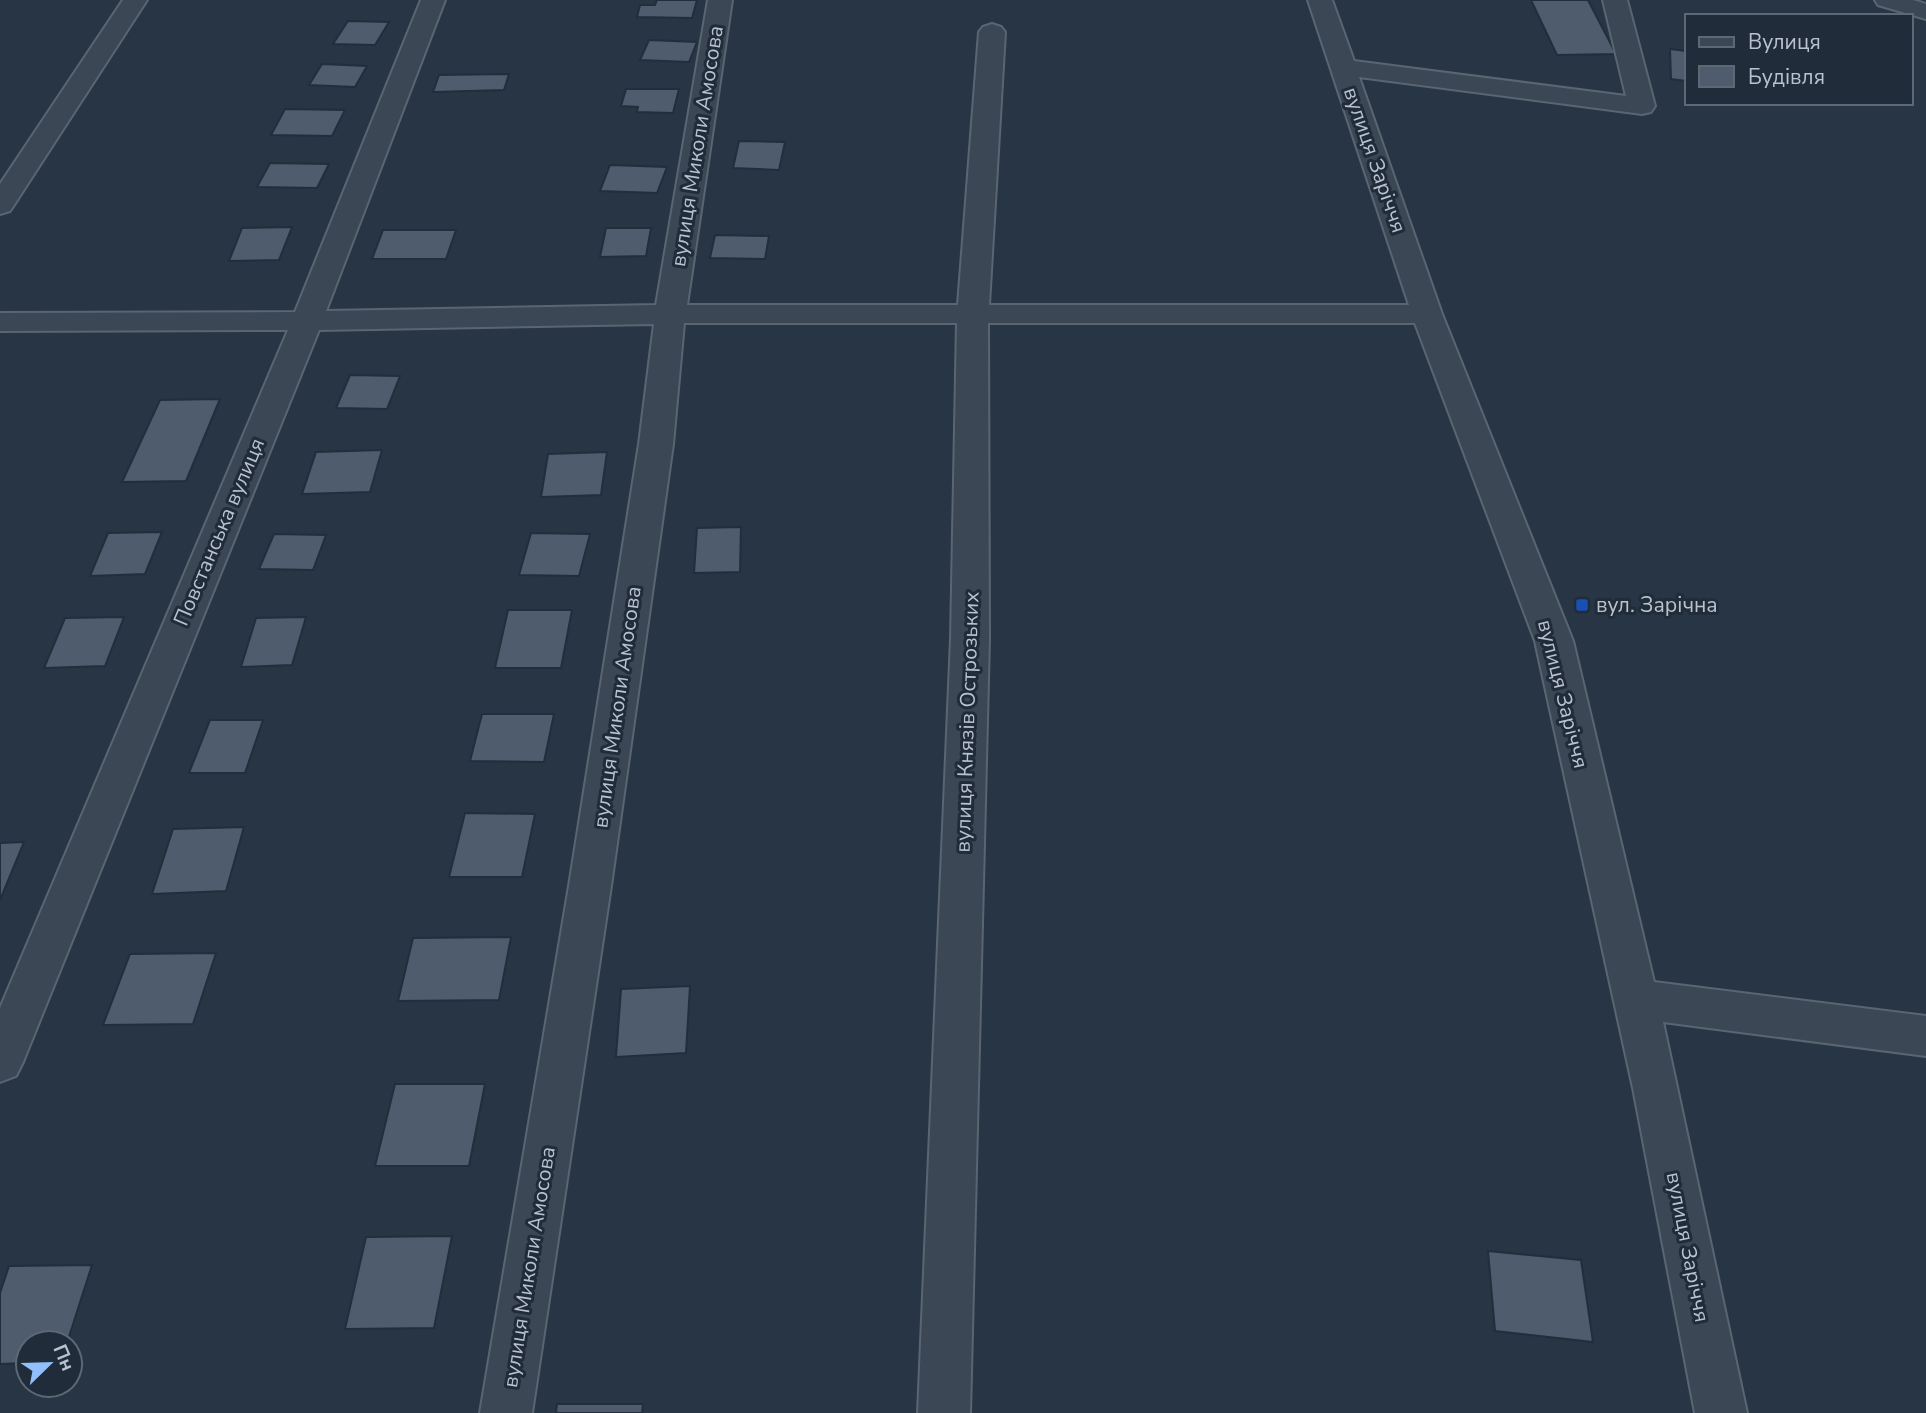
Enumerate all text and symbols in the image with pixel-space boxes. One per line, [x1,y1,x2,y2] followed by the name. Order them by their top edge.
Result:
[1685,14,1912,105] legend
[664,23,730,269] street label: вулиця Миколи Амосова
[1748,28,1821,56] text: Вулиця
[1748,63,1825,91] text: Будівля
[1337,83,1413,237] street label: вулиця Заріччя
[167,434,271,630] street label: Повстанська вулиця
[586,584,648,830] street label: вулиця Миколи Амосова
[948,591,986,853] street label: вулиця Князів Острозьких
[1596,591,1718,619] place label: вул. Зарічна
[1574,597,1590,613] marker: вул. Зарічна
[1531,617,1595,771] street label: вулиця Заріччя
[496,1144,562,1390] street label: вулиця Миколи Амосова
[1660,1170,1716,1324] street label: вулиця Заріччя
[14,1329,84,1399] north arrow
[47,1341,81,1375] text: Пн

